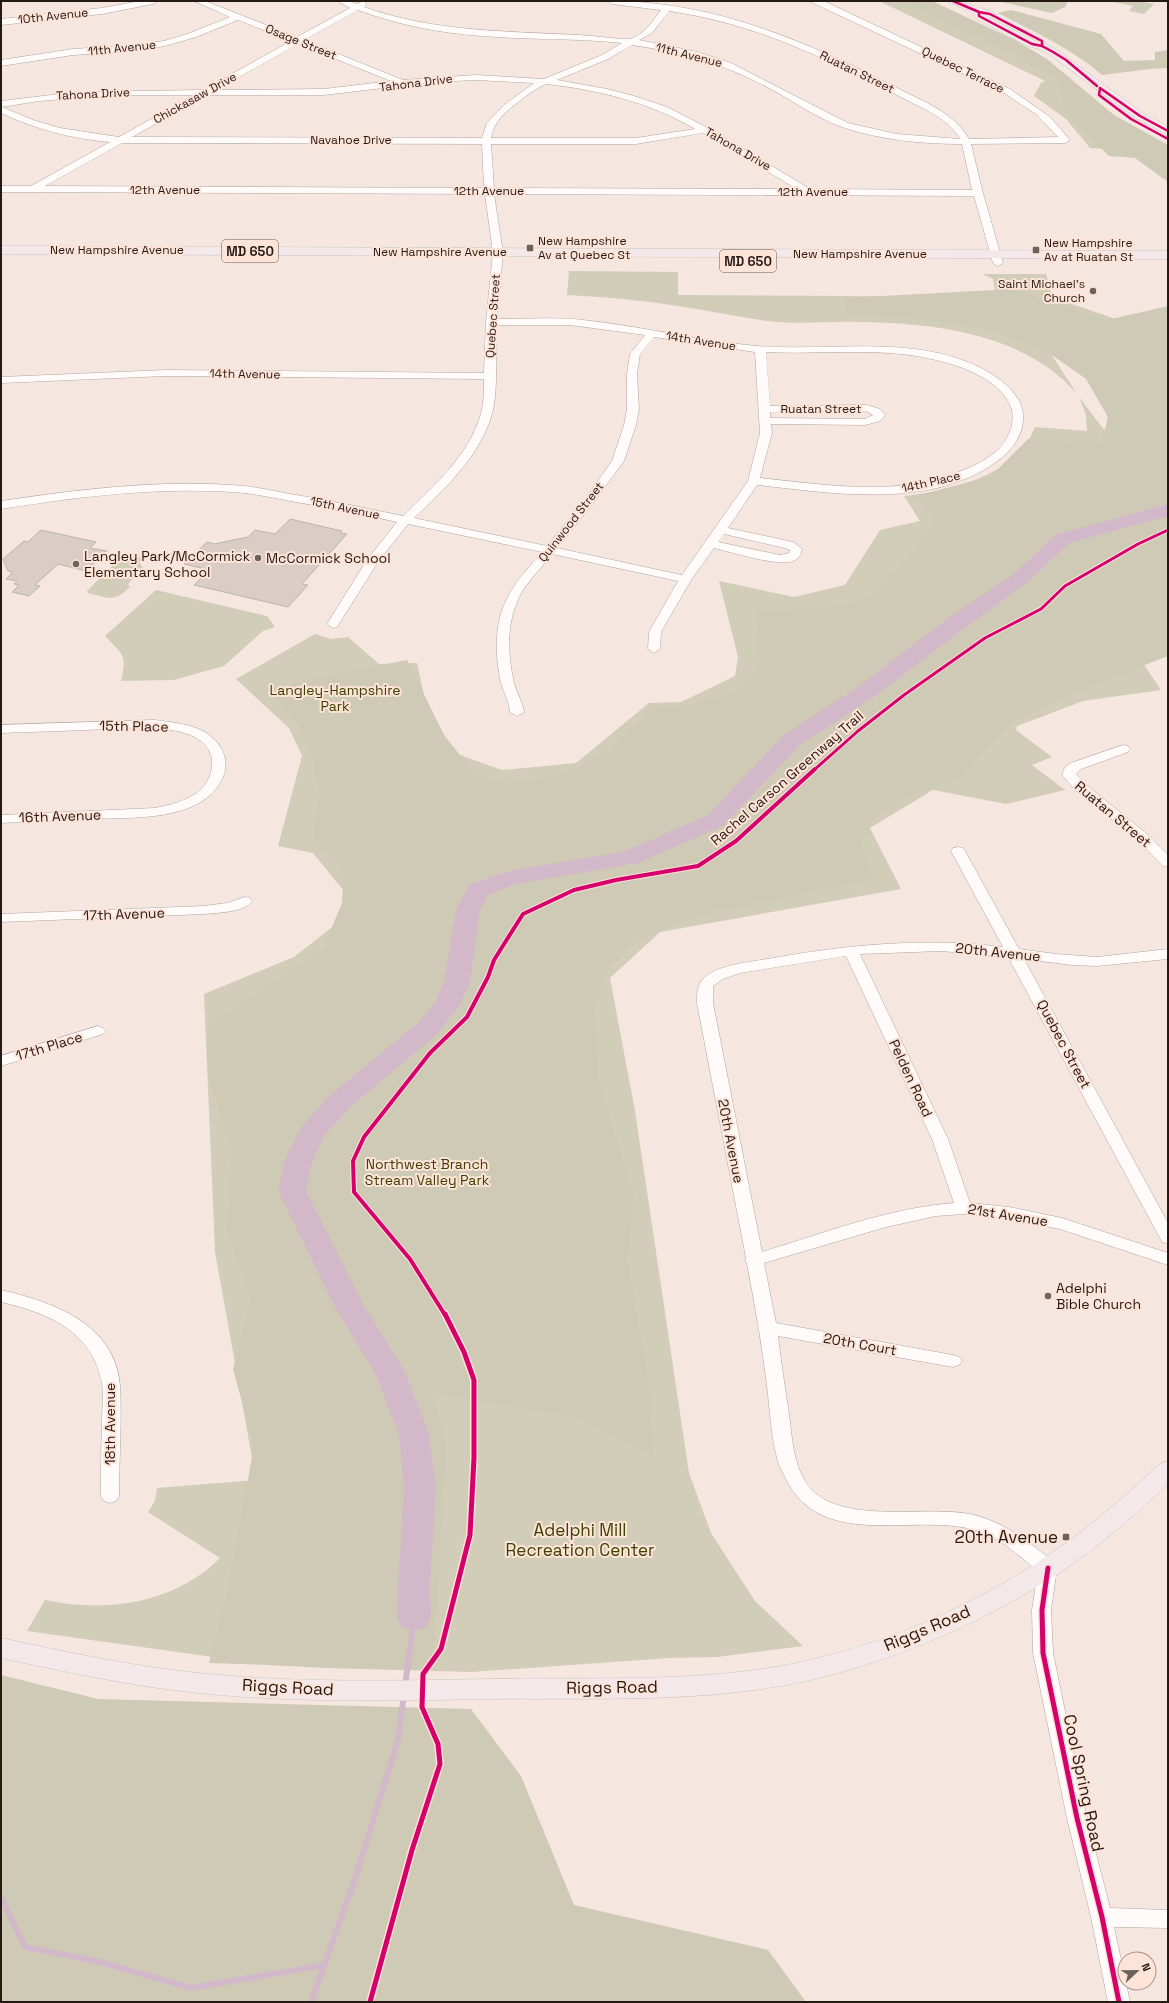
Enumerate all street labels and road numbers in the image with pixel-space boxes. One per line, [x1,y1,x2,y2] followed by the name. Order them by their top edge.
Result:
[17,4,89,28] street label: 10th Avenue
[263,20,339,64] street label: Osage Street
[87,36,157,60] street label: 11th Avenue
[654,39,724,71] street label: 11th Avenue
[919,43,1007,97] street label: Quebec Terrace
[817,47,897,97] street label: Ruatan Street
[151,68,239,128] street label: Chickasaw Drive
[378,71,454,95] street label: Tahona Drive
[56,84,130,104] street label: Tahona Drive
[702,124,774,174] street label: Tahona Drive
[310,132,392,148] street label: Navahoe Drive
[130,182,200,198] street label: 12th Avenue
[454,183,524,199] street label: 12th Avenue
[778,184,848,200] street label: 12th Avenue
[222,240,278,262] road number: MD 650
[50,242,184,258] street label: New Hampshire Avenue
[373,244,507,260] street label: New Hampshire Avenue
[793,246,927,262] street label: New Hampshire Avenue
[720,250,776,272] road number: MD 650
[482,273,504,359] street label: Quebec Street
[665,328,737,354] street label: 14th Avenue
[210,365,280,383] street label: 14th Avenue
[781,401,861,417] street label: Ruatan Street
[900,467,962,497] street label: 14th Place
[535,479,607,565] street label: Quinwood Street
[309,493,381,523] street label: 15th Avenue
[707,707,867,849] street label: Rachel Carson Greenway Trail
[99,716,169,736] street label: 15th Place
[1071,777,1155,851] street label: Ruatan Street
[19,806,101,826] street label: 16th Avenue
[83,904,165,924] street label: 17th Avenue
[955,939,1041,965] street label: 20th Avenue
[1033,996,1095,1092] street label: Quebec Street
[14,1027,84,1065] street label: 17th Place
[885,1036,937,1120] street label: Pelden Road
[714,1097,748,1185] street label: 20th Avenue
[967,1200,1049,1230] street label: 21st Avenue
[822,1329,898,1359] street label: 20th Court
[101,1383,119,1465] street label: 18th Avenue
[880,1600,974,1656] street label: Riggs Road
[242,1674,334,1700] street label: Riggs Road
[566,1675,658,1699] street label: Riggs Road
[1059,1712,1109,1854] street label: Cool Spring Road

